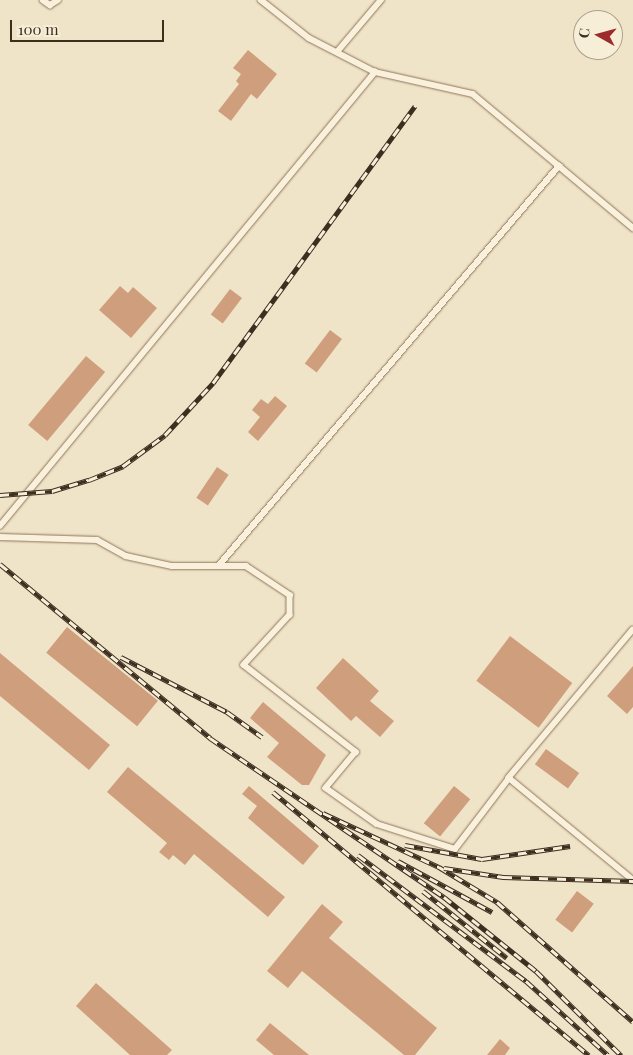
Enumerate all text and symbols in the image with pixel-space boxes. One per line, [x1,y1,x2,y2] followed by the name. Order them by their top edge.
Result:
[12,10,166,42] scale bar
[573,10,623,60] north arrow
[18,19,59,39] text: 100 m
[574,27,594,39] text: С

